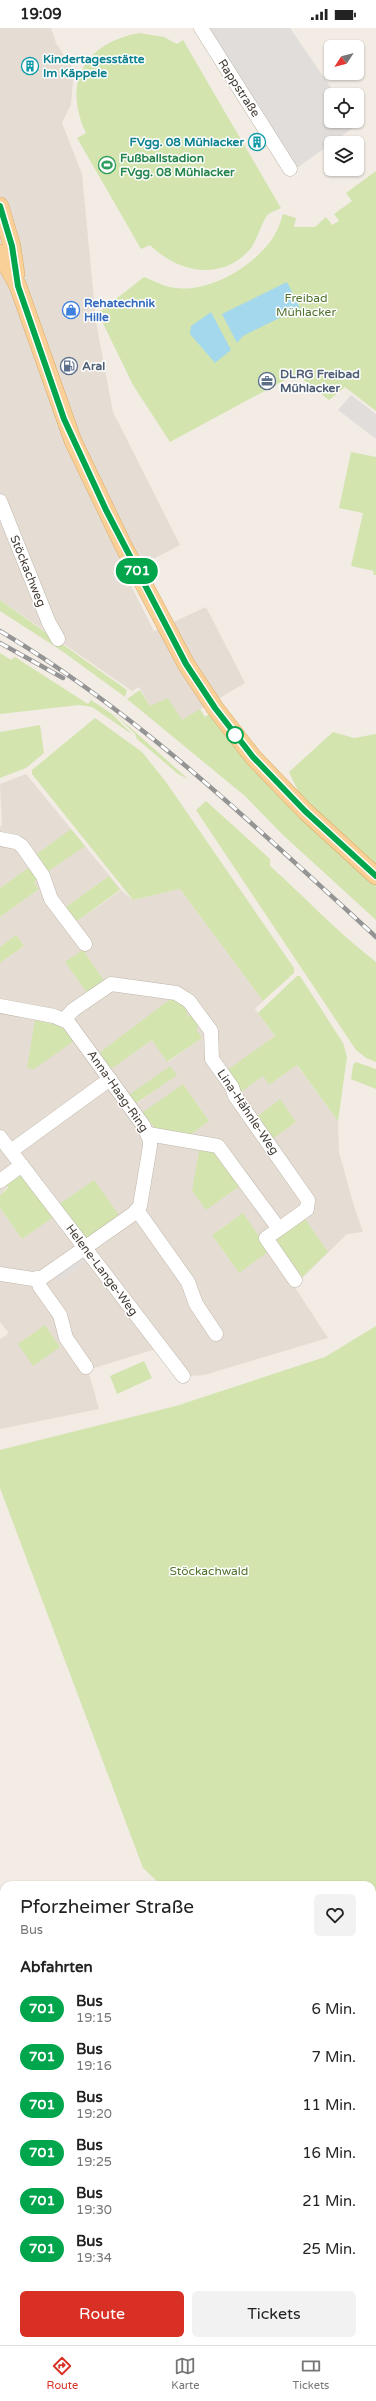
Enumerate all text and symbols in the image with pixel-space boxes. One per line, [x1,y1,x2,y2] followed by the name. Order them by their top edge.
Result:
[20,5,62,23] text: 19:09
[324,40,364,80] north arrow
[324,40,364,176] map controls
[43,52,145,81] place label: Kindertagesstätte Im Käppele
[20,56,40,76] building icon: Kindertagesstätte Im Käppele
[215,56,263,120] street label: Rappstraße
[324,88,364,128] button: locate
[247,132,267,152] building icon: FVgg. 08 Mühlacker
[129,135,244,150] place label: FVgg. 08 Mühlacker
[324,136,364,176] button: layers
[120,151,235,180] place label: Fußballstadion FVgg. 08 Mühlacker
[97,155,117,175] sports icon: Fußballstadion FVgg. 08 Mühlacker
[276,291,336,319] park label: Freibad Mühlacker
[84,296,156,324] place label: Rehatechnik Hille
[61,300,81,320] shop icon: Rehatechnik Hille
[59,356,79,376] fuel station icon: Aral
[82,359,105,373] place label: Aral
[280,367,360,395] place label: DLRG Freibad Mühlacker
[257,371,277,391] office icon: DLRG Freibad Mühlacker
[7,533,49,609] street label: Stöckachweg
[114,558,160,584] line badge: 701
[124,562,150,579] text: 701
[226,726,244,744] unlabelled marker
[85,1047,151,1135] street label: Anna-Haag-Ring
[214,1067,282,1157] street label: Lina-Hähnle-Weg
[63,1222,141,1318] street label: Helene-Lange-Weg
[170,1564,248,1578] park label: Stöckachwald
[314,1894,356,1936] button: heart
[20,1896,194,1918] text: Pforzheimer Straße
[20,1922,43,1938] text: Bus
[20,1958,93,1976] text: Abfahrten
[76,1992,103,2010] text: Bus
[29,2000,55,2017] text: 701
[312,2000,356,2018] text: 6 Min.
[76,2010,112,2026] text: 19:15
[76,2040,103,2058] text: Bus
[29,2048,55,2065] text: 701
[312,2048,356,2066] text: 7 Min.
[76,2058,112,2074] text: 19:16
[76,2088,103,2106] text: Bus
[29,2096,55,2113] text: 701
[302,2096,356,2114] text: 11 Min.
[76,2106,112,2122] text: 19:20
[76,2136,103,2154] text: Bus
[29,2144,55,2161] text: 701
[302,2144,356,2162] text: 16 Min.
[76,2154,112,2170] text: 19:25
[76,2184,103,2202] text: Bus
[29,2192,55,2209] text: 701
[302,2192,356,2210] text: 21 Min.
[76,2202,112,2218] text: 19:30
[76,2232,103,2250] text: Bus
[29,2240,55,2257] text: 701
[302,2240,356,2258] text: 25 Min.
[76,2250,112,2266] text: 19:34
[20,2291,184,2337] button: Route
[192,2291,356,2337] button: Tickets
[47,2355,78,2392] tab: Route
[171,2355,199,2392] tab: Karte
[293,2355,329,2392] tab: Tickets

